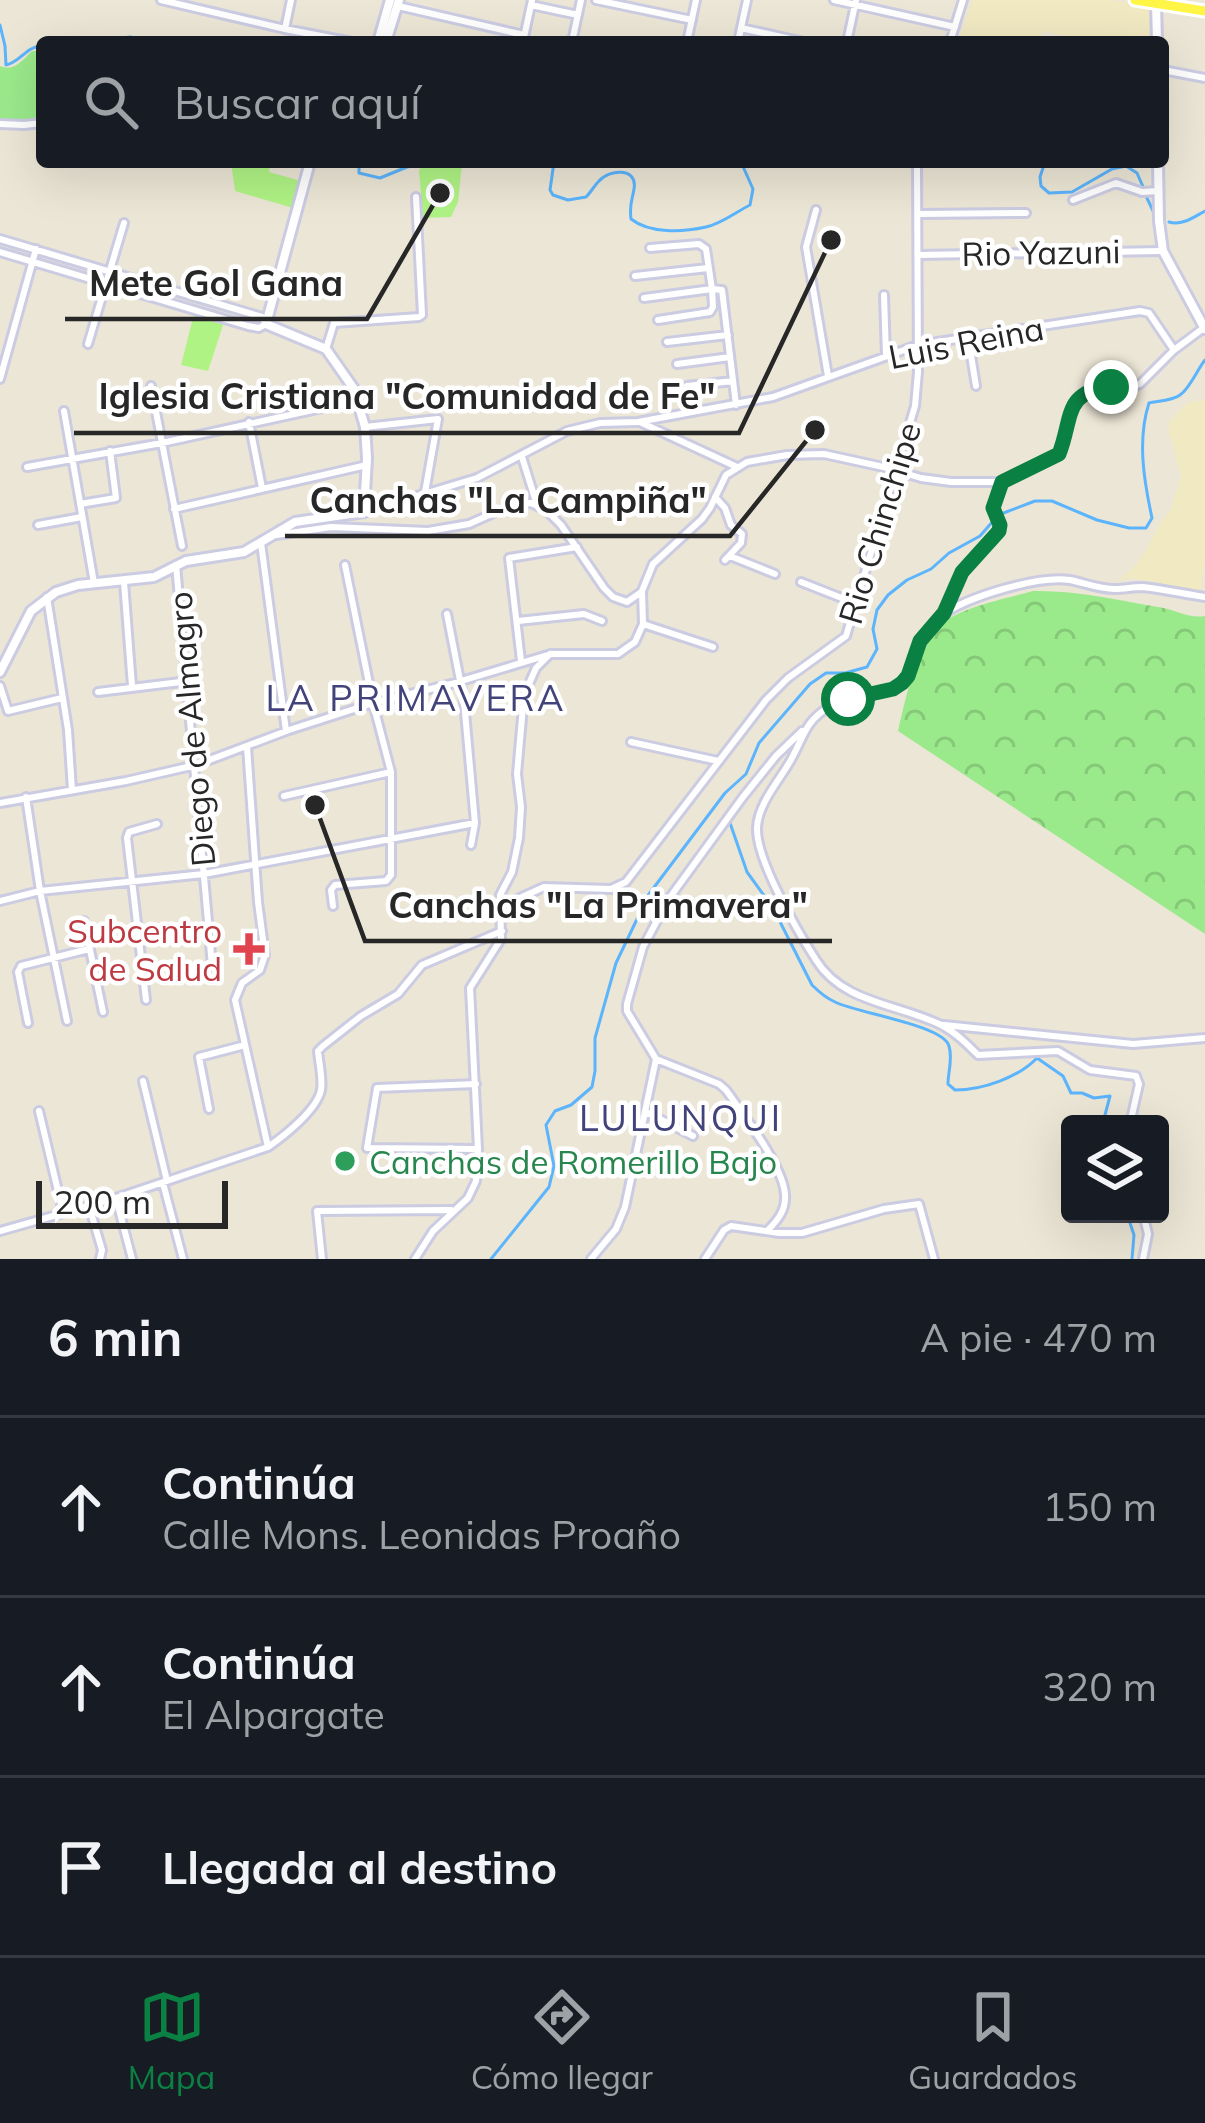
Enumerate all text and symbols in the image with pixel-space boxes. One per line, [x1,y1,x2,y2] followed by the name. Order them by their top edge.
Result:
[36,36,1169,168] search box
[78,69,144,135] icon: search
[174,74,421,130] text: Buscar aquí
[961,230,1121,274] street label: Rio Yazuni
[65,247,367,319] callout: Mete Gol Gana
[89,260,343,305] text: Mete Gol Gana
[885,307,1047,377] street label: Luis Reina
[1084,360,1138,414] route end
[74,361,739,433] callout: Iglesia Cristiana "Comunidad de Fe"
[99,373,715,418] text: Iglesia Cristiana "Comunidad de Fe"
[829,417,929,629] street label: Rio Chinchipe
[285,464,730,536] callout: Canchas "La Campiña"
[309,477,707,522] text: Canchas "La Campiña"
[159,590,223,868] street label: Diego de Almagro
[821,672,875,726] route start
[265,675,567,720] district label: LA PRIMAVERA
[365,869,832,941] callout: Canchas "La Primavera"
[388,882,808,927] text: Canchas "La Primavera"
[67,910,222,989] place label: Subcentro de Salud
[233,933,265,965] marker: Subcentro de Salud
[579,1095,783,1140] district label: LULUNQUI
[1061,1115,1169,1223] map controls
[1061,1115,1169,1223] button: layers
[369,1141,777,1182] place label: Canchas de Romerillo Bajo
[332,1148,358,1174] marker: Canchas de Romerillo Bajo
[36,1175,228,1228] scale bar
[54,1181,151,1222] text: 200 m
[48,1305,183,1369] text: 6 min
[920,1313,1157,1362] text: A pie · 470 m
[162,1454,356,1510] text: Continúa
[48,1474,114,1540] icon: ahead
[1042,1482,1157,1531] text: 150 m
[162,1510,681,1559] text: Calle Mons. Leonidas Proaño
[162,1634,356,1690] text: Continúa
[48,1654,114,1720] icon: ahead
[1042,1662,1157,1711] text: 320 m
[162,1690,385,1739] text: El Alpargate
[48,1834,114,1900] icon: arrive
[162,1839,557,1895] text: Llegada al destino
[128,1984,215,2097] tab: Mapa
[471,1984,653,2097] tab: Cómo llegar
[908,1984,1077,2097] tab: Guardados

